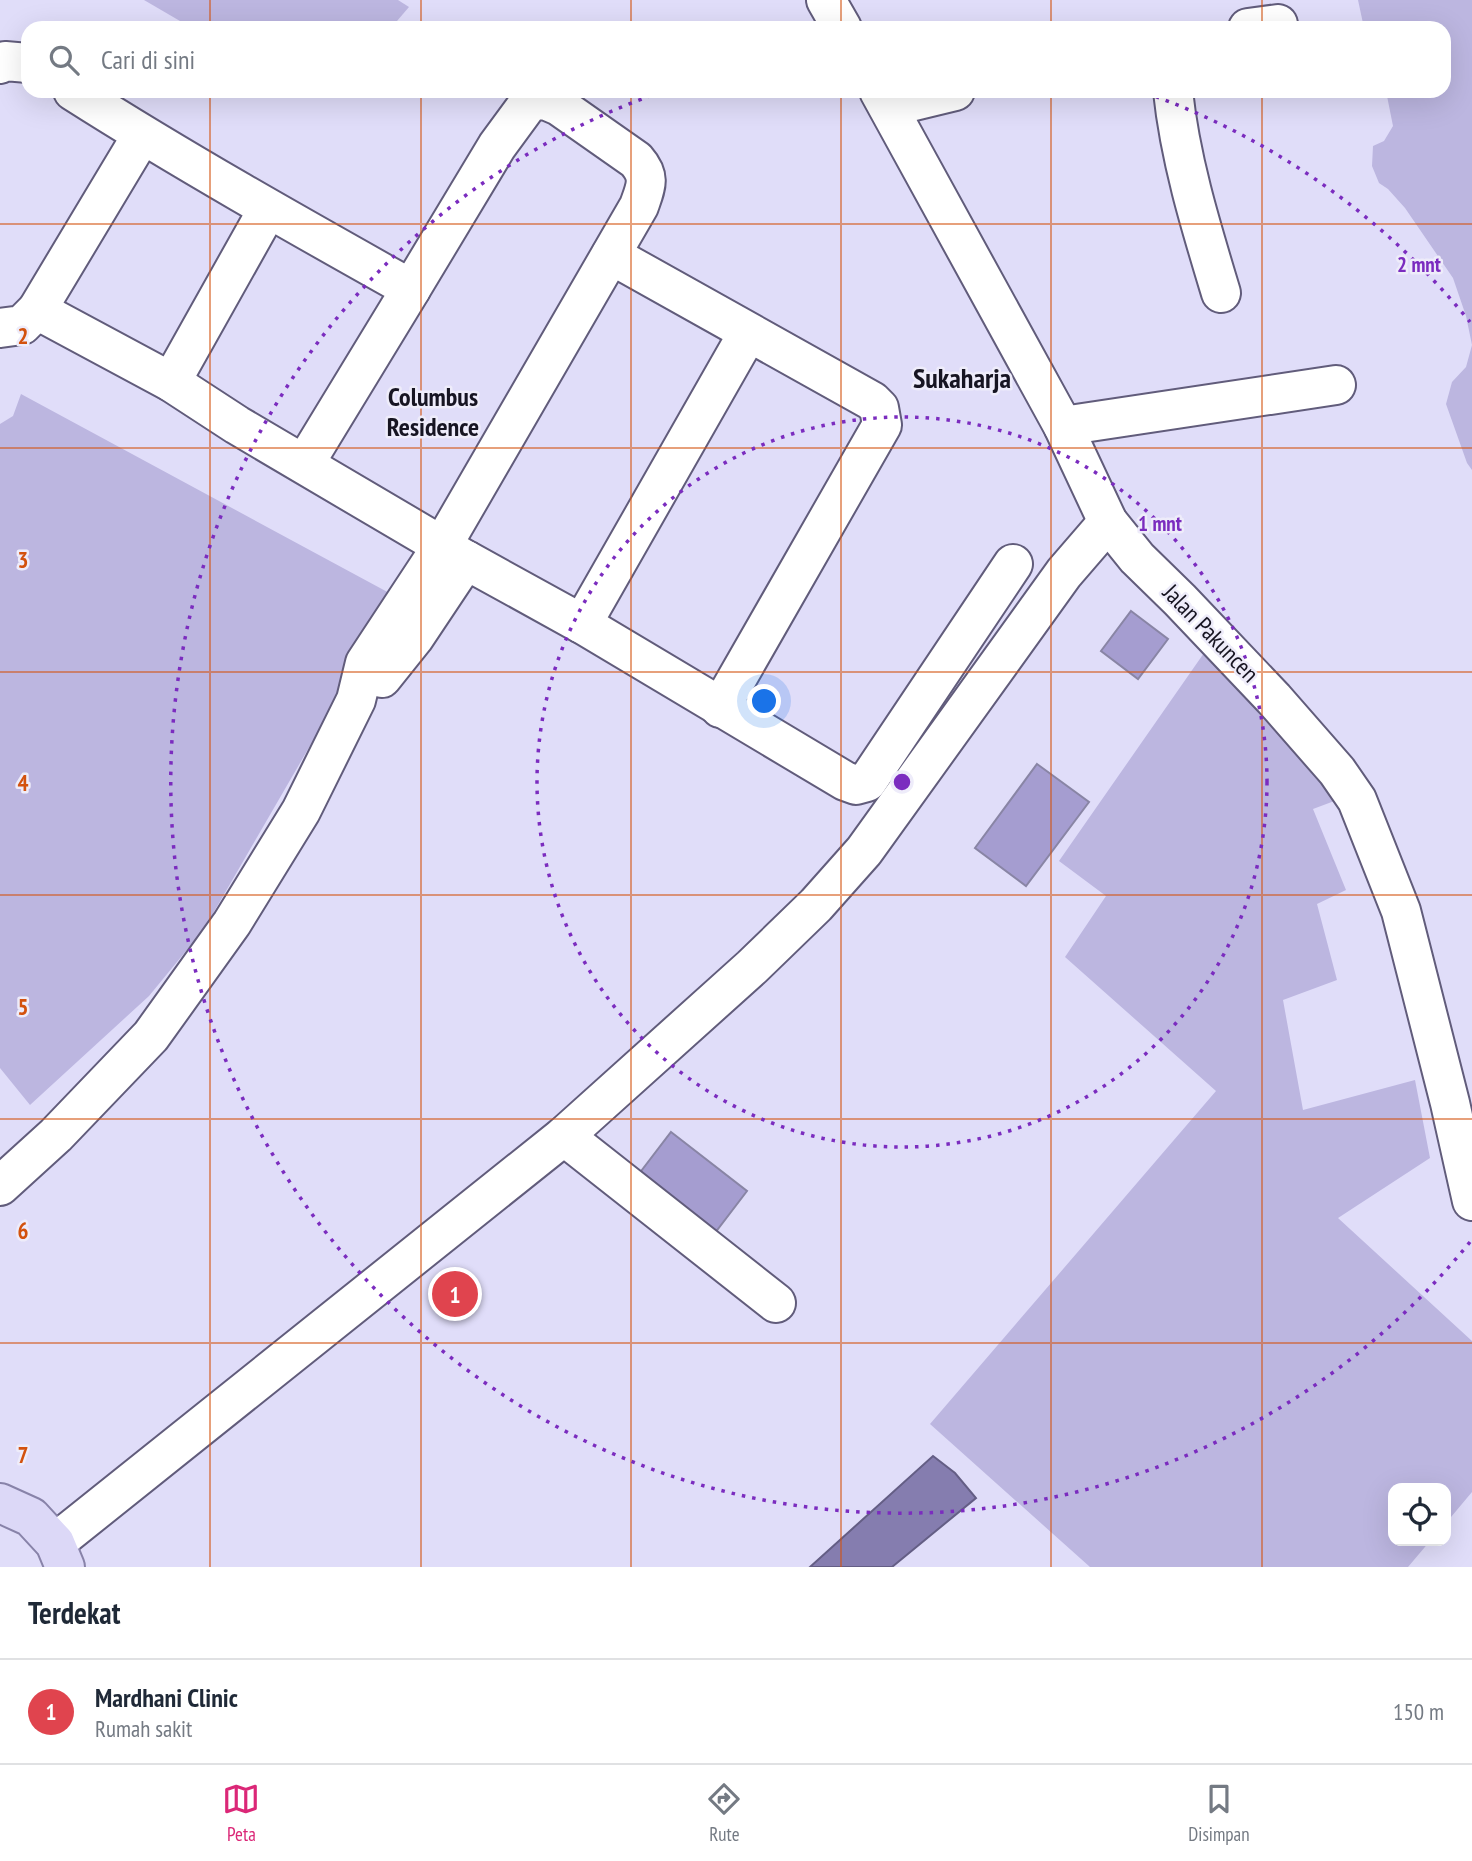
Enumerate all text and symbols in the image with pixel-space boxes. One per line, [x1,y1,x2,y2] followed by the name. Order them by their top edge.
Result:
[21,21,1451,98] search box
[45,41,83,79] icon: search
[101,43,195,76] text: Cari di sini
[1397,251,1441,278] text: 2 mnt
[18,321,29,350] text: 2
[913,359,1011,396] district label: Sukaharja
[387,380,479,443] district label: Columbus Residence
[1138,510,1182,537] text: 1 mnt
[18,545,29,574] text: 3
[1156,577,1266,689] street label: Jalan Pakuncen
[747,684,781,718] your location
[18,768,29,797] text: 4
[890,770,914,794] centre of rings
[18,992,29,1021] text: 5
[18,1216,29,1245] text: 6
[432,1268,478,1320] pin: 1
[18,1440,29,1469] text: 7
[1388,1483,1451,1546] map controls
[1388,1483,1451,1546] button: locate
[28,1593,120,1632] text: Terdekat
[95,1681,238,1714] text: Mardhani Clinic
[46,1697,57,1726] text: 1
[1393,1697,1444,1726] text: 150 m
[95,1714,192,1743] text: Rumah sakit
[222,1780,260,1846] tab: Peta
[705,1780,743,1846] tab: Rute
[1188,1780,1250,1846] tab: Disimpan

